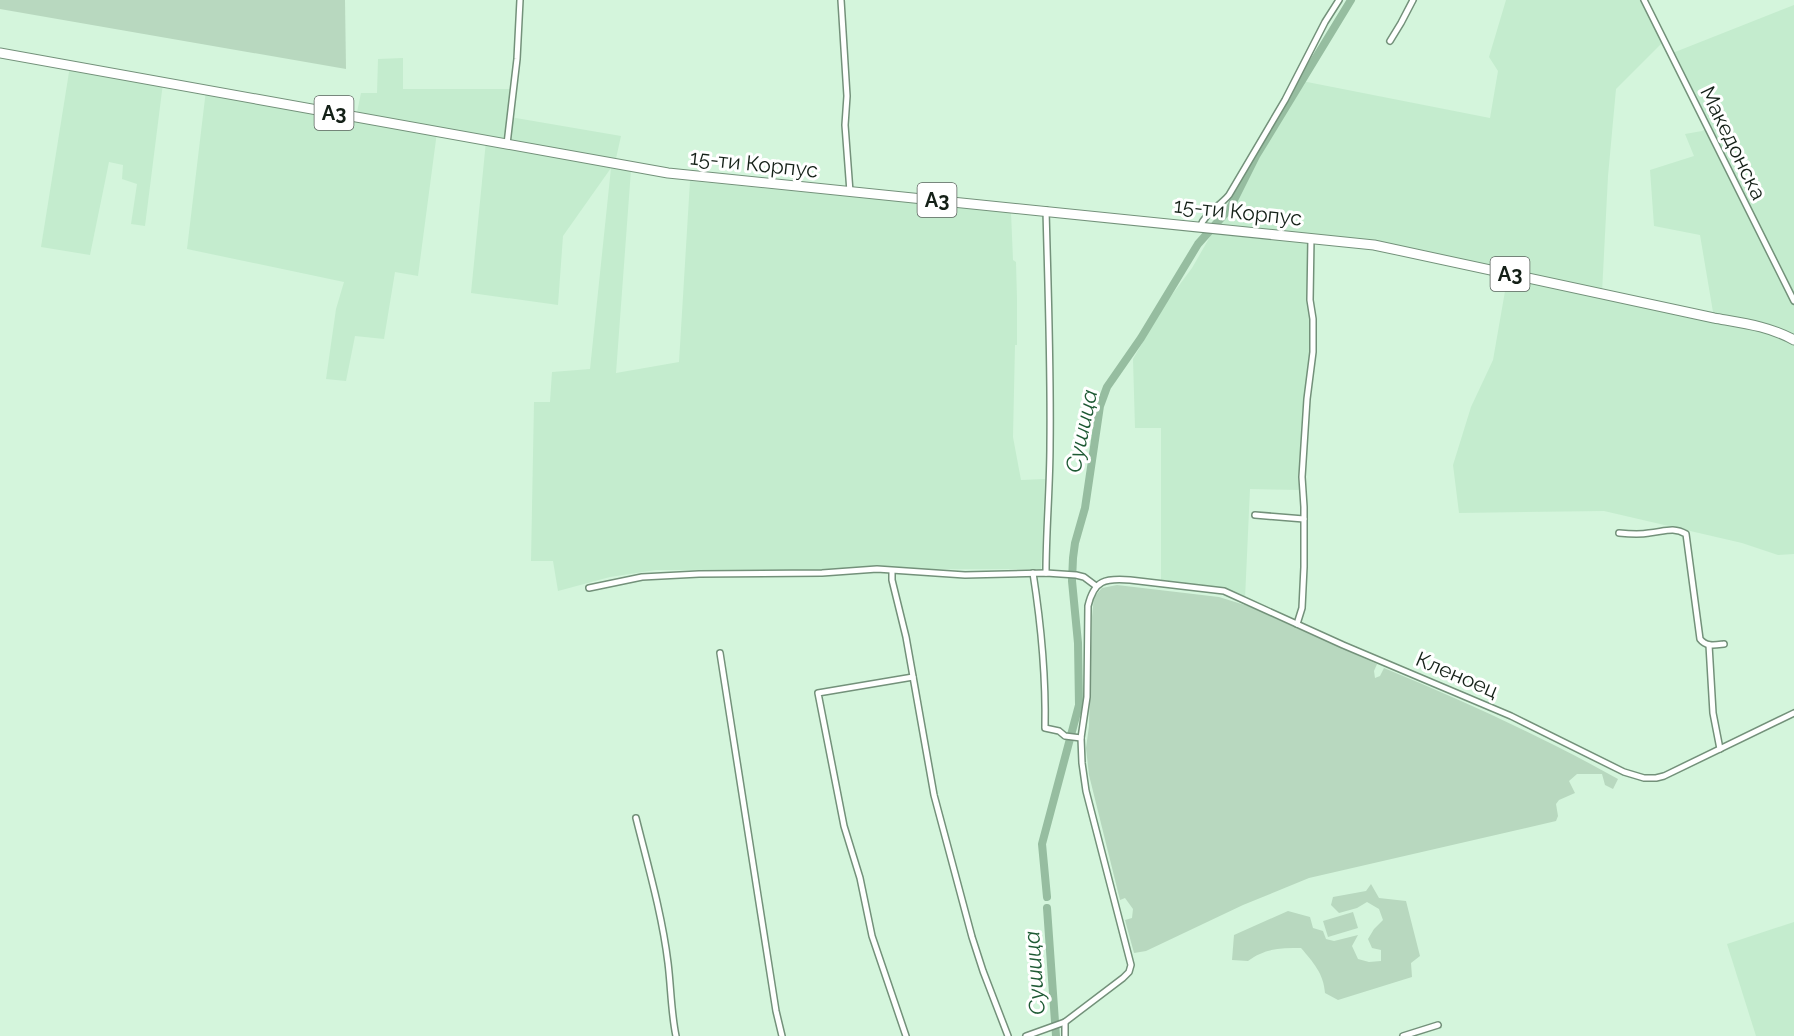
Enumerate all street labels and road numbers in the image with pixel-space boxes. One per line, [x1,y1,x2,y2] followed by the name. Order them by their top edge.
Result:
[1695,82,1772,204] street label: Македонска
[314,96,354,130] road number: A3
[689,144,819,183] street label: 15-ти Корпус
[918,183,956,217] road number: A3
[1173,192,1303,231] street label: 15-ти Корпус
[1490,257,1530,291] road number: A3
[1412,646,1502,703] street label: Кленоец

